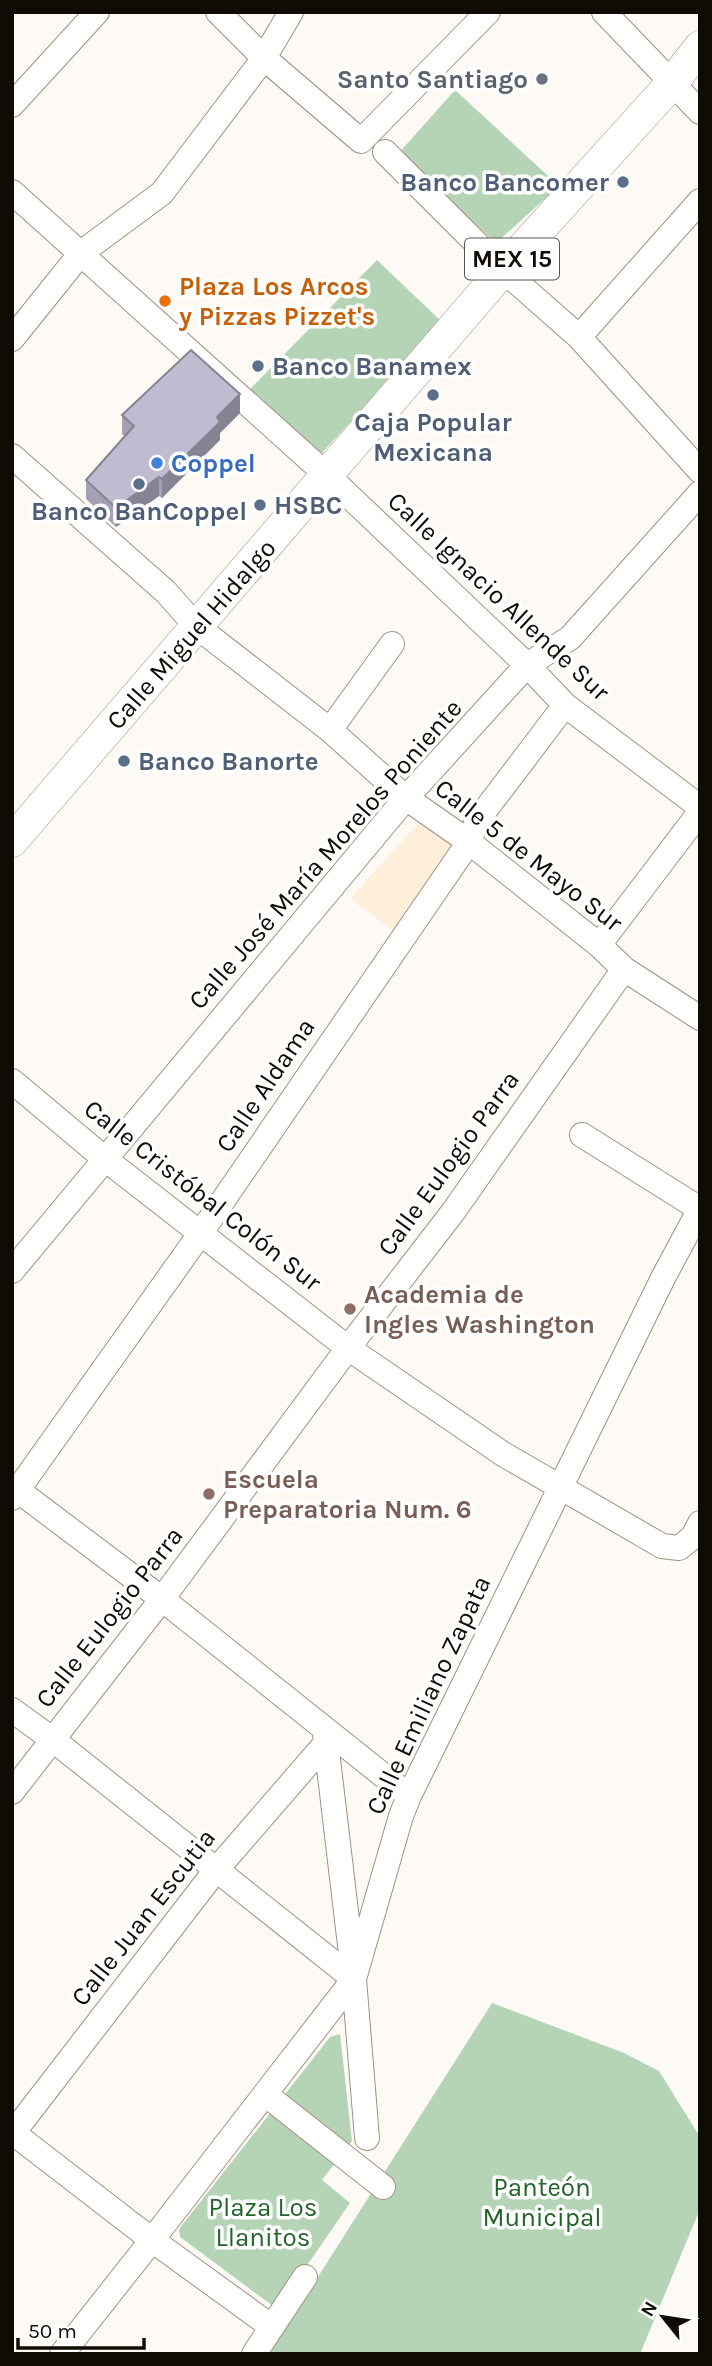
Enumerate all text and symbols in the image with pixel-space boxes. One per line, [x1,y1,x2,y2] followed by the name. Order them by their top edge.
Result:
[337,64,528,95] place label: Santo Santiago
[534,71,550,87] marker: Santo Santiago
[400,167,610,198] place label: Banco Bancomer
[615,174,631,190] marker: Banco Bancomer
[465,238,559,280] road number: MEX 15
[179,271,375,332] place label: Plaza Los Arcos y Pizzas Pizzet's
[157,293,173,309] marker: Plaza Los Arcos y Pizzas Pizzet's
[272,351,472,382] place label: Banco Banamex
[250,358,266,374] marker: Banco Banamex
[425,387,441,403] marker: Caja Popular Mexicana
[354,407,513,468] place label: Caja Popular Mexicana
[171,448,256,479] place label: Coppel
[149,455,165,471] marker: Coppel
[131,476,147,492] marker: Banco BanCoppel
[381,485,617,708] street label: Calle Ignacio Allende Sur
[274,490,342,521] place label: HSBC
[31,496,247,527] place label: Banco BanCoppel
[252,497,268,513] marker: HSBC
[100,533,283,736] street label: Calle Miguel Hidalgo
[182,693,469,1016] street label: Calle José María Morelos Poniente
[138,746,319,777] place label: Banco Banorte
[116,753,132,769] marker: Banco Banorte
[429,772,629,939] street label: Calle 5 de Mayo Sur
[209,1012,322,1158] street label: Calle Aldama
[371,1065,526,1262] street label: Calle Eulogio Parra
[78,1093,328,1298] street label: Calle Cristóbal Colón Sur
[364,1279,595,1340] place label: Academia de Ingles Washington
[342,1301,358,1317] marker: Academia de Ingles Washington
[223,1464,472,1525] place label: Escuela Preparatoria Num. 6
[201,1486,217,1502] marker: Escuela Preparatoria Num. 6
[29,1521,190,1714] street label: Calle Eulogio Parra
[360,1571,497,1819] street label: Calle Emiliano Zapata
[65,1823,222,2012] street label: Calle Juan Escutia
[482,2172,602,2233] park label: Panteón Municipal
[209,2192,317,2253] park label: Plaza Los Llanitos
[628,2282,698,2352] north arrow
[636,2298,662,2320] text: N
[18,2306,144,2350] scale bar
[28,2319,77,2343] text: 50 m

